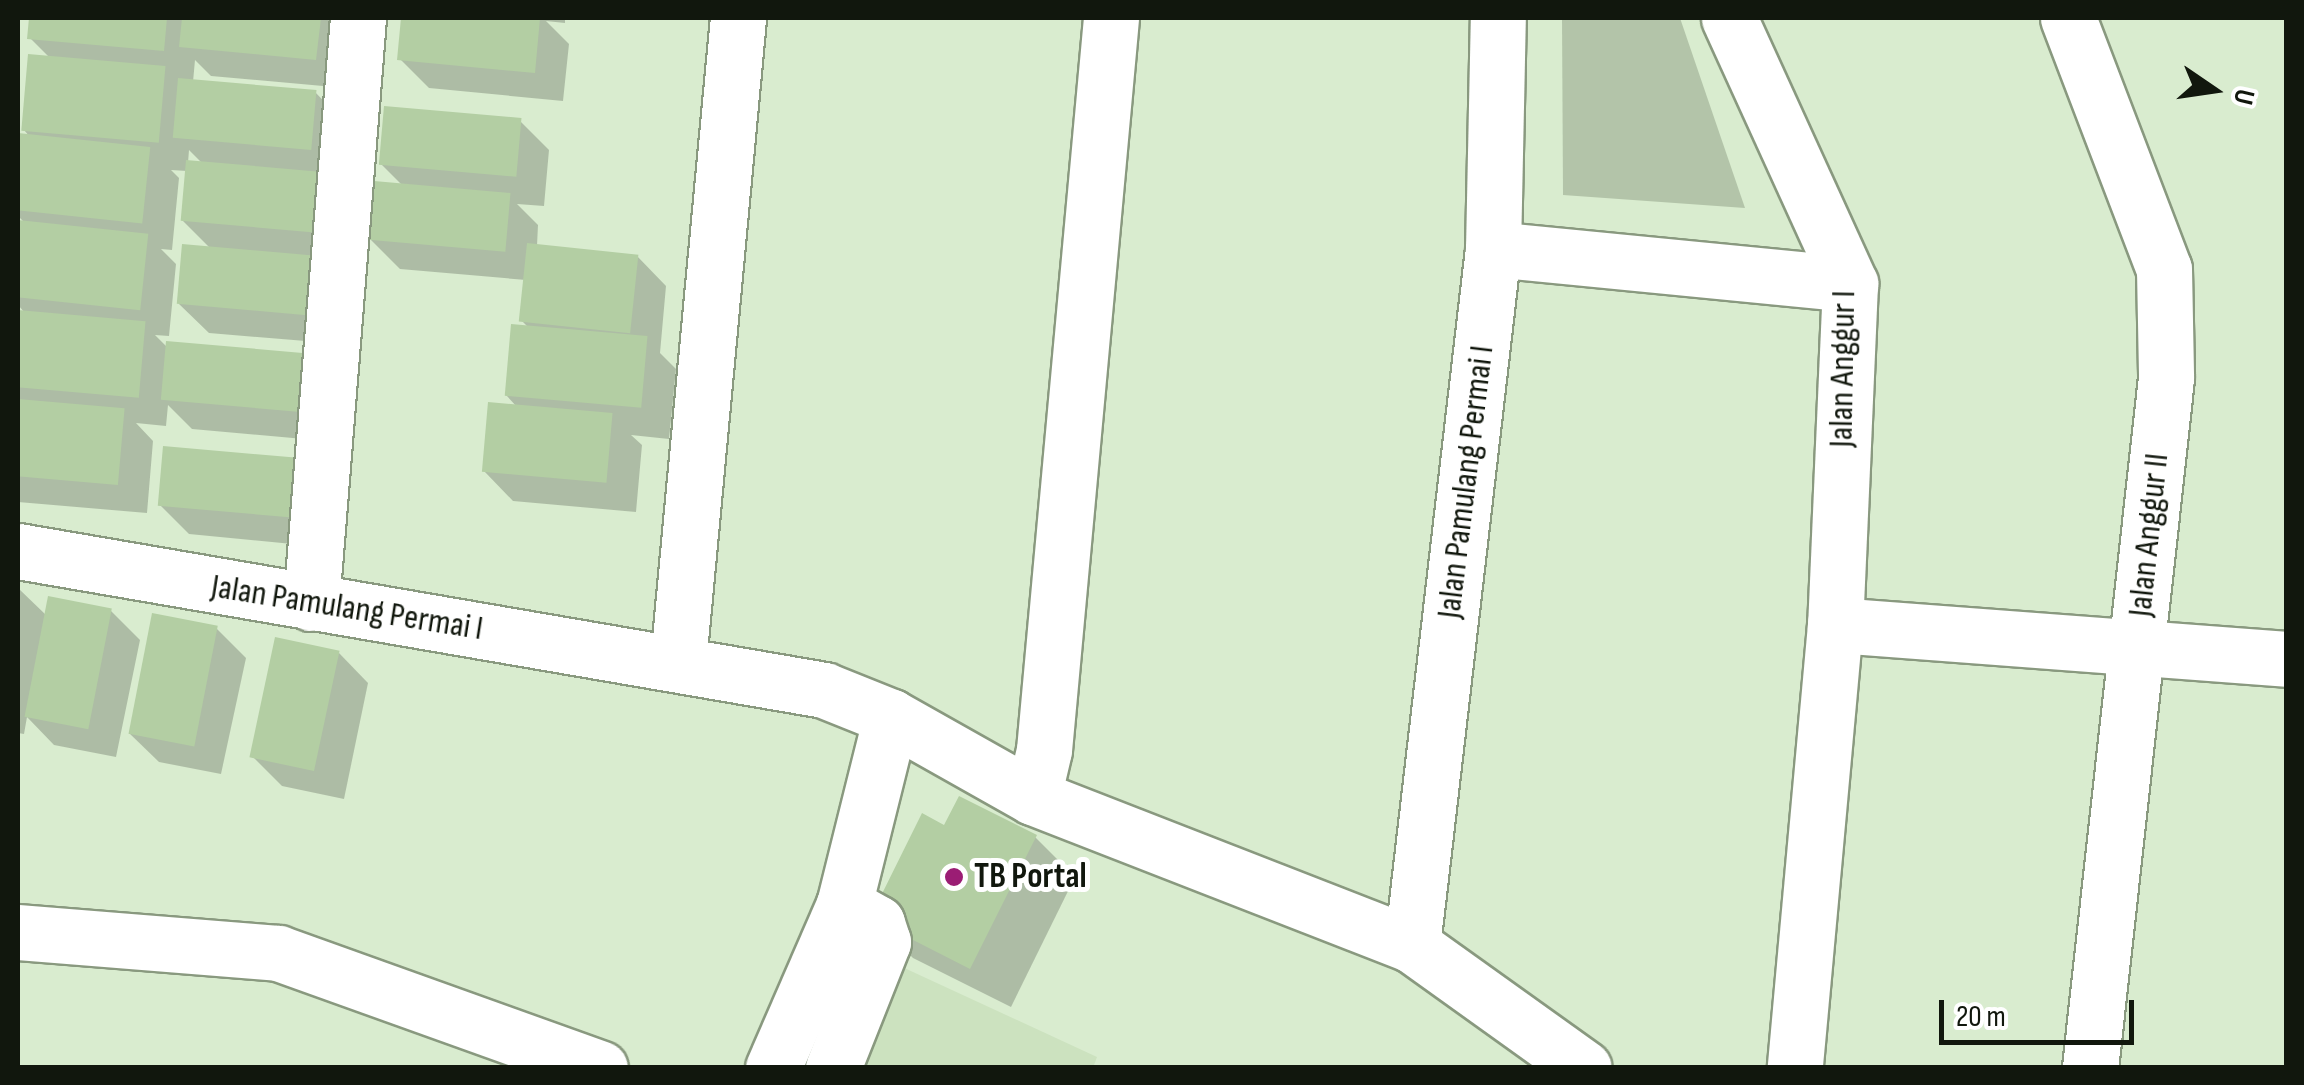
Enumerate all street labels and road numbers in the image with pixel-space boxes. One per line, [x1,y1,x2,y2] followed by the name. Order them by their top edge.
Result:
[1821,290,1865,448] street label: Jalan Anggur I
[1428,343,1504,621] street label: Jalan Pamulang Permai I
[2120,451,2178,619] street label: Jalan Anggur II
[208,566,486,650] street label: Jalan Pamulang Permai I

